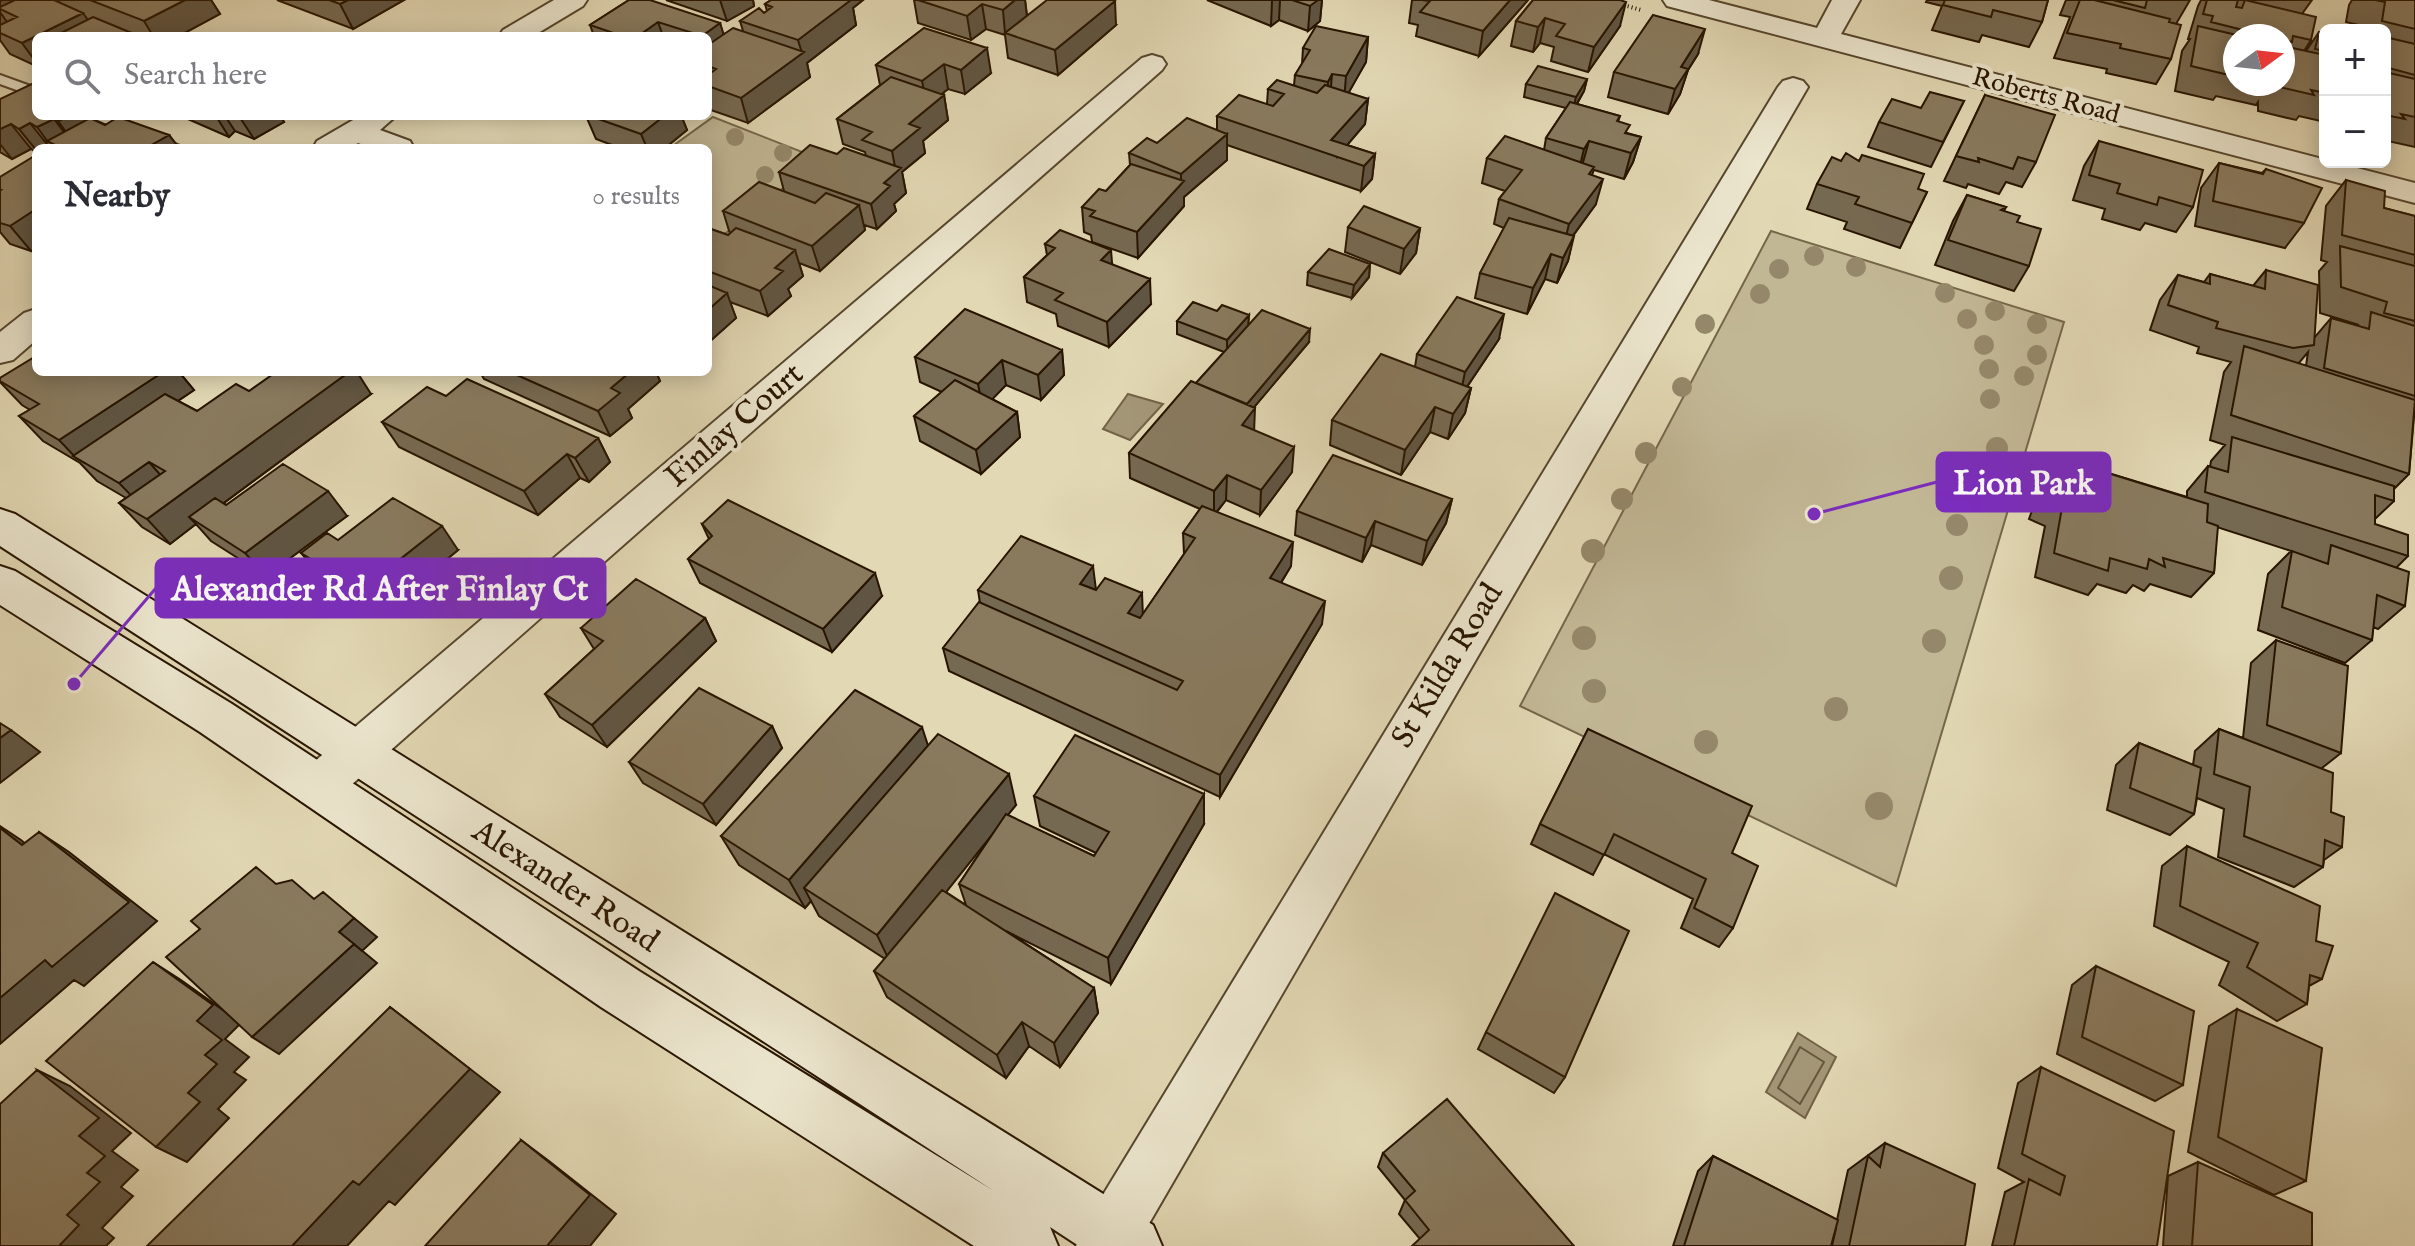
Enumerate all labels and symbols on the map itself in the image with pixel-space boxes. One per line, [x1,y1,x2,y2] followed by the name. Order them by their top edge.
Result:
[2223,24,2295,96] north arrow
[1969,60,2124,132] street label: Roberts Road
[657,355,813,497] street label: Finlay Court
[1937,453,2110,511] callout: Lion Park
[1953,463,2096,506] text: Lion Park
[156,559,605,617] callout: Alexander Rd After Finlay Ct
[169,569,589,612] text: Alexander Rd After Finlay Ct
[1383,575,1514,756] street label: St Kilda Road
[463,811,667,963] street label: Alexander Road

